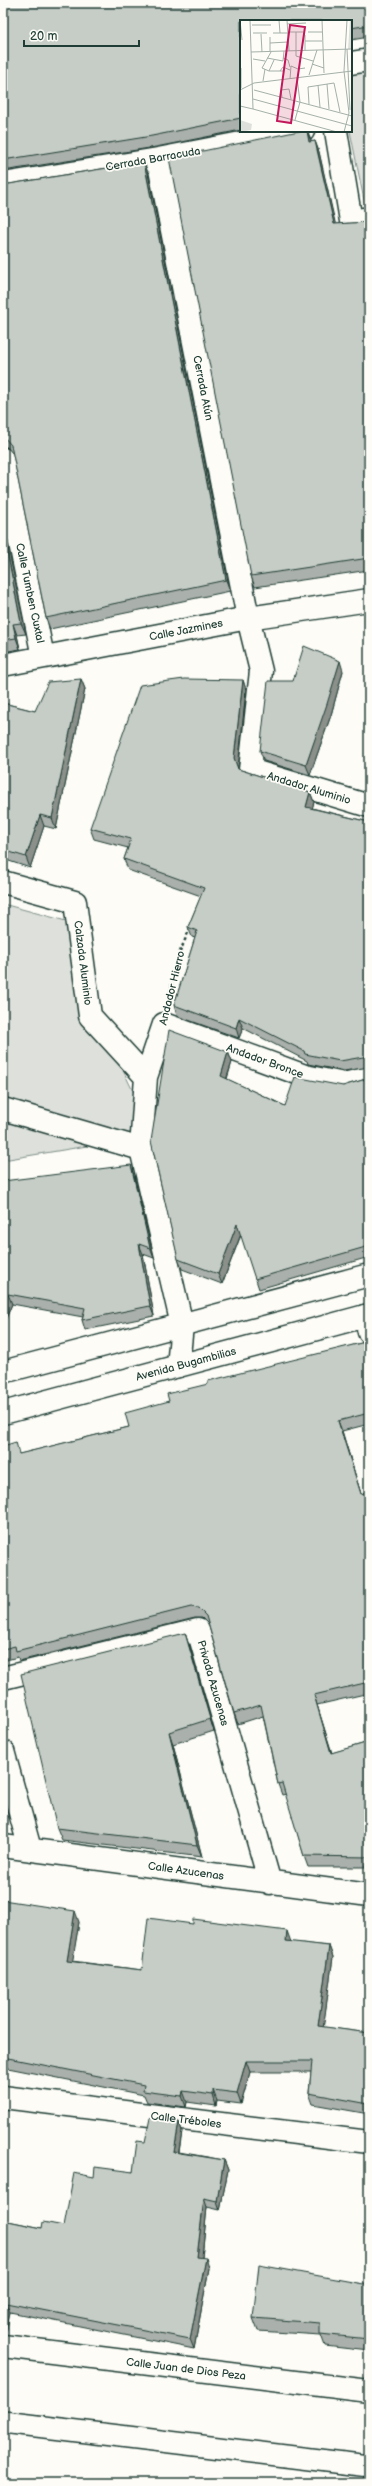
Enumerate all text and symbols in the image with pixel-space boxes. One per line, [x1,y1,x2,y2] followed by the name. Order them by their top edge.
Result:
[240,20,352,132] inset map
[24,22,139,48] scale bar
[30,29,57,44] text: 20 m
[105,144,201,174] street label: Cerrada Barracuda
[190,354,216,422] street label: Cerrada Atún
[13,542,47,644] street label: Calle Tumben Cuxtal
[148,616,224,644] street label: Calle Jazmines
[266,769,352,807] street label: Andador Aluminio
[71,920,95,1006] street label: Calzada Aluminio
[156,950,188,1026] street label: Andador Hierro
[225,1041,306,1081] street label: Andador Bronce
[134,1344,238,1384] street label: Avenida Bugambilias
[195,1639,232,1728] street label: Privada Azucenas
[147,1859,225,1883] street label: Calle Azucenas
[150,2109,223,2131] street label: Calle Tréboles
[125,2355,247,2383] street label: Calle Juan de Dios Peza

